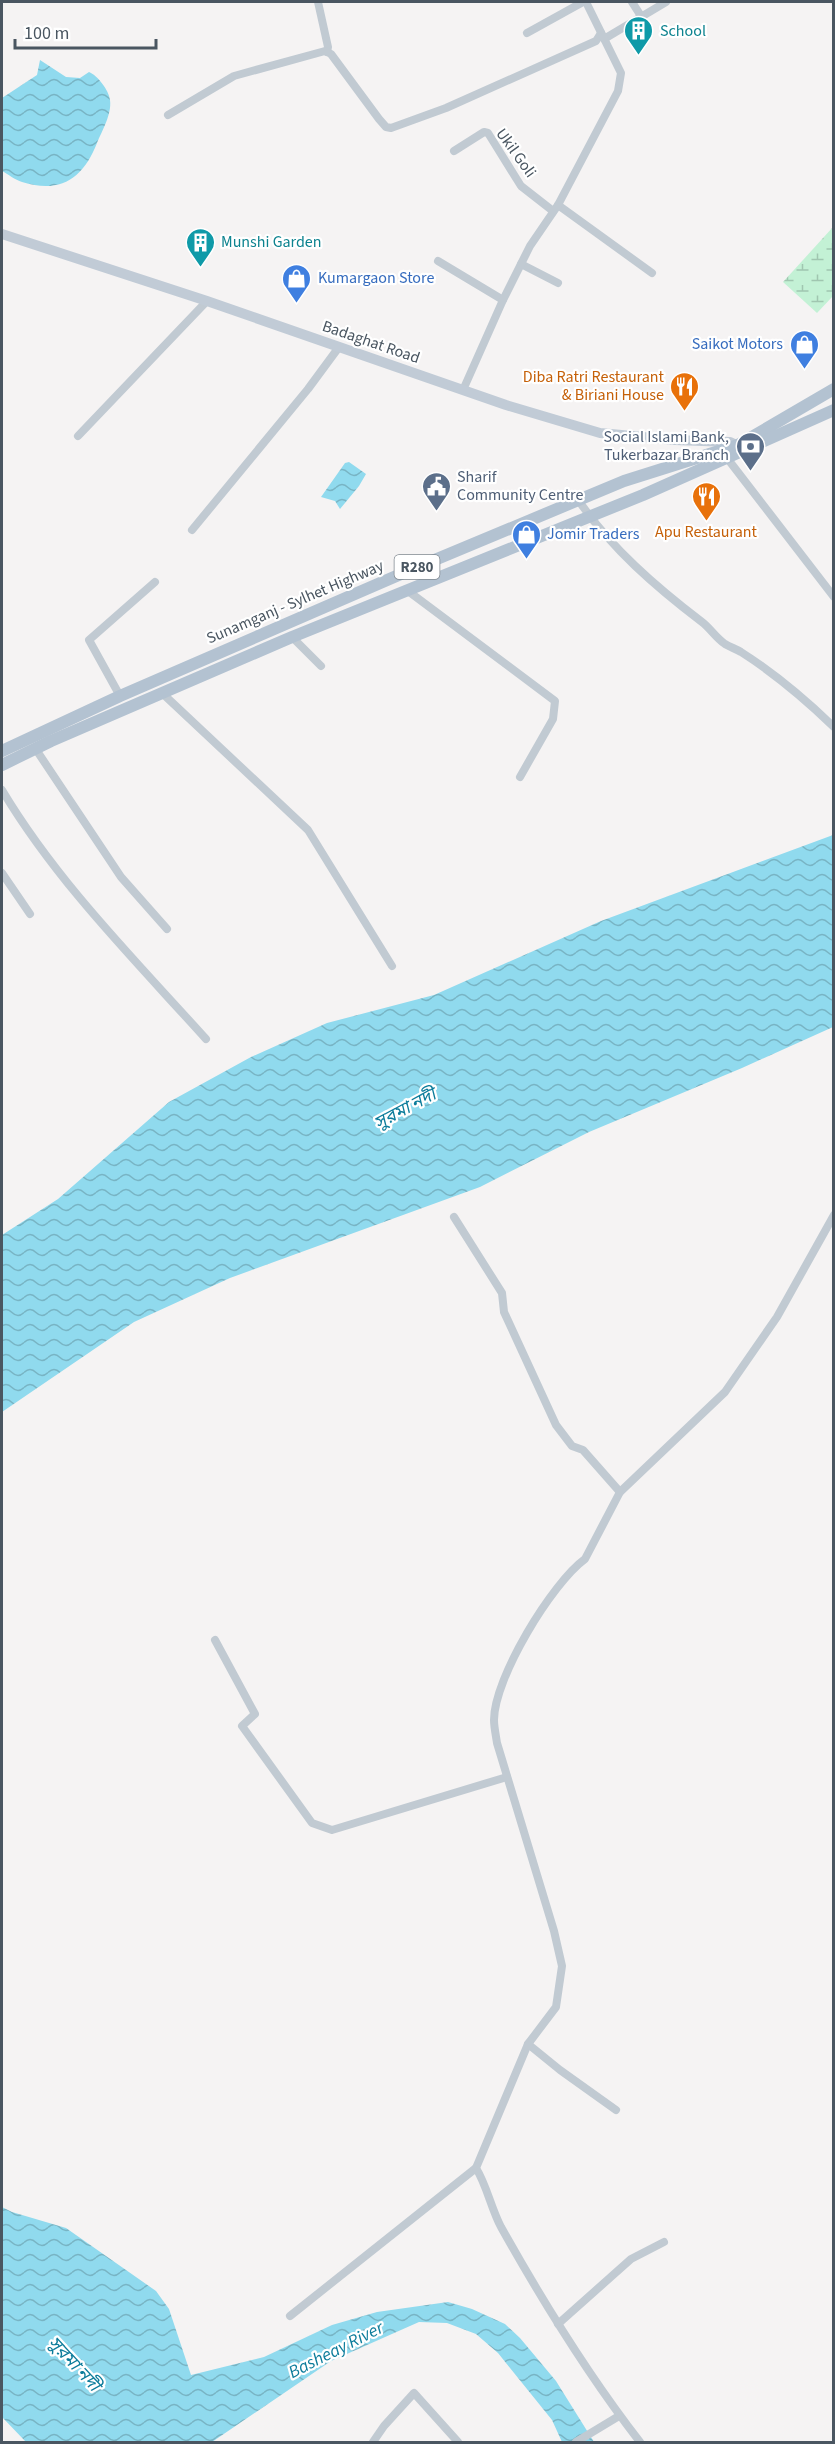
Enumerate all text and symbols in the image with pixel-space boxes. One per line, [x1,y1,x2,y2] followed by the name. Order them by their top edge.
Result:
[15,12,156,50] scale bar
[623,15,655,57] building icon: School
[660,20,706,42] place label: School
[24,21,69,46] text: 100 m
[491,124,541,182] street label: Ukil Goli
[184,226,216,268] building icon: Munshi Garden
[221,231,322,253] place label: Munshi Garden
[281,262,313,304] shop icon: Kumargaon Store
[318,267,434,289] place label: Kumargaon Store
[319,315,423,369] street label: Badaghat Road
[788,328,820,370] shop icon: Saikot Motors
[692,333,783,355] place label: Saikot Motors
[523,366,665,406] place label: Diba Ratri Restaurant & Biriani House
[669,370,701,412] restaurant icon: Diba Ratri Restaurant & Biriani House
[603,426,729,466] place label: Social Islami Bank, Tukerbazar Branch
[734,430,766,472] bank icon: Social Islami Bank, Tukerbazar Branch
[457,466,583,506] place label: Sharif Community Centre
[420,470,452,512] public building icon: Sharif Community Centre
[690,480,722,522] restaurant icon: Apu Restaurant
[510,518,542,560] shop icon: Jomir Traders
[655,521,758,543] place label: Apu Restaurant
[547,523,640,545] place label: Jomir Traders
[203,554,387,649] street label: Sunamganj - Sylhet Highway
[394,555,440,579] road number: R280
[370,1081,443,1136] water label: সুরমা নদী
[284,2315,389,2385] water label: Basheay River
[42,2331,108,2399] water label: সুরমা নদী

